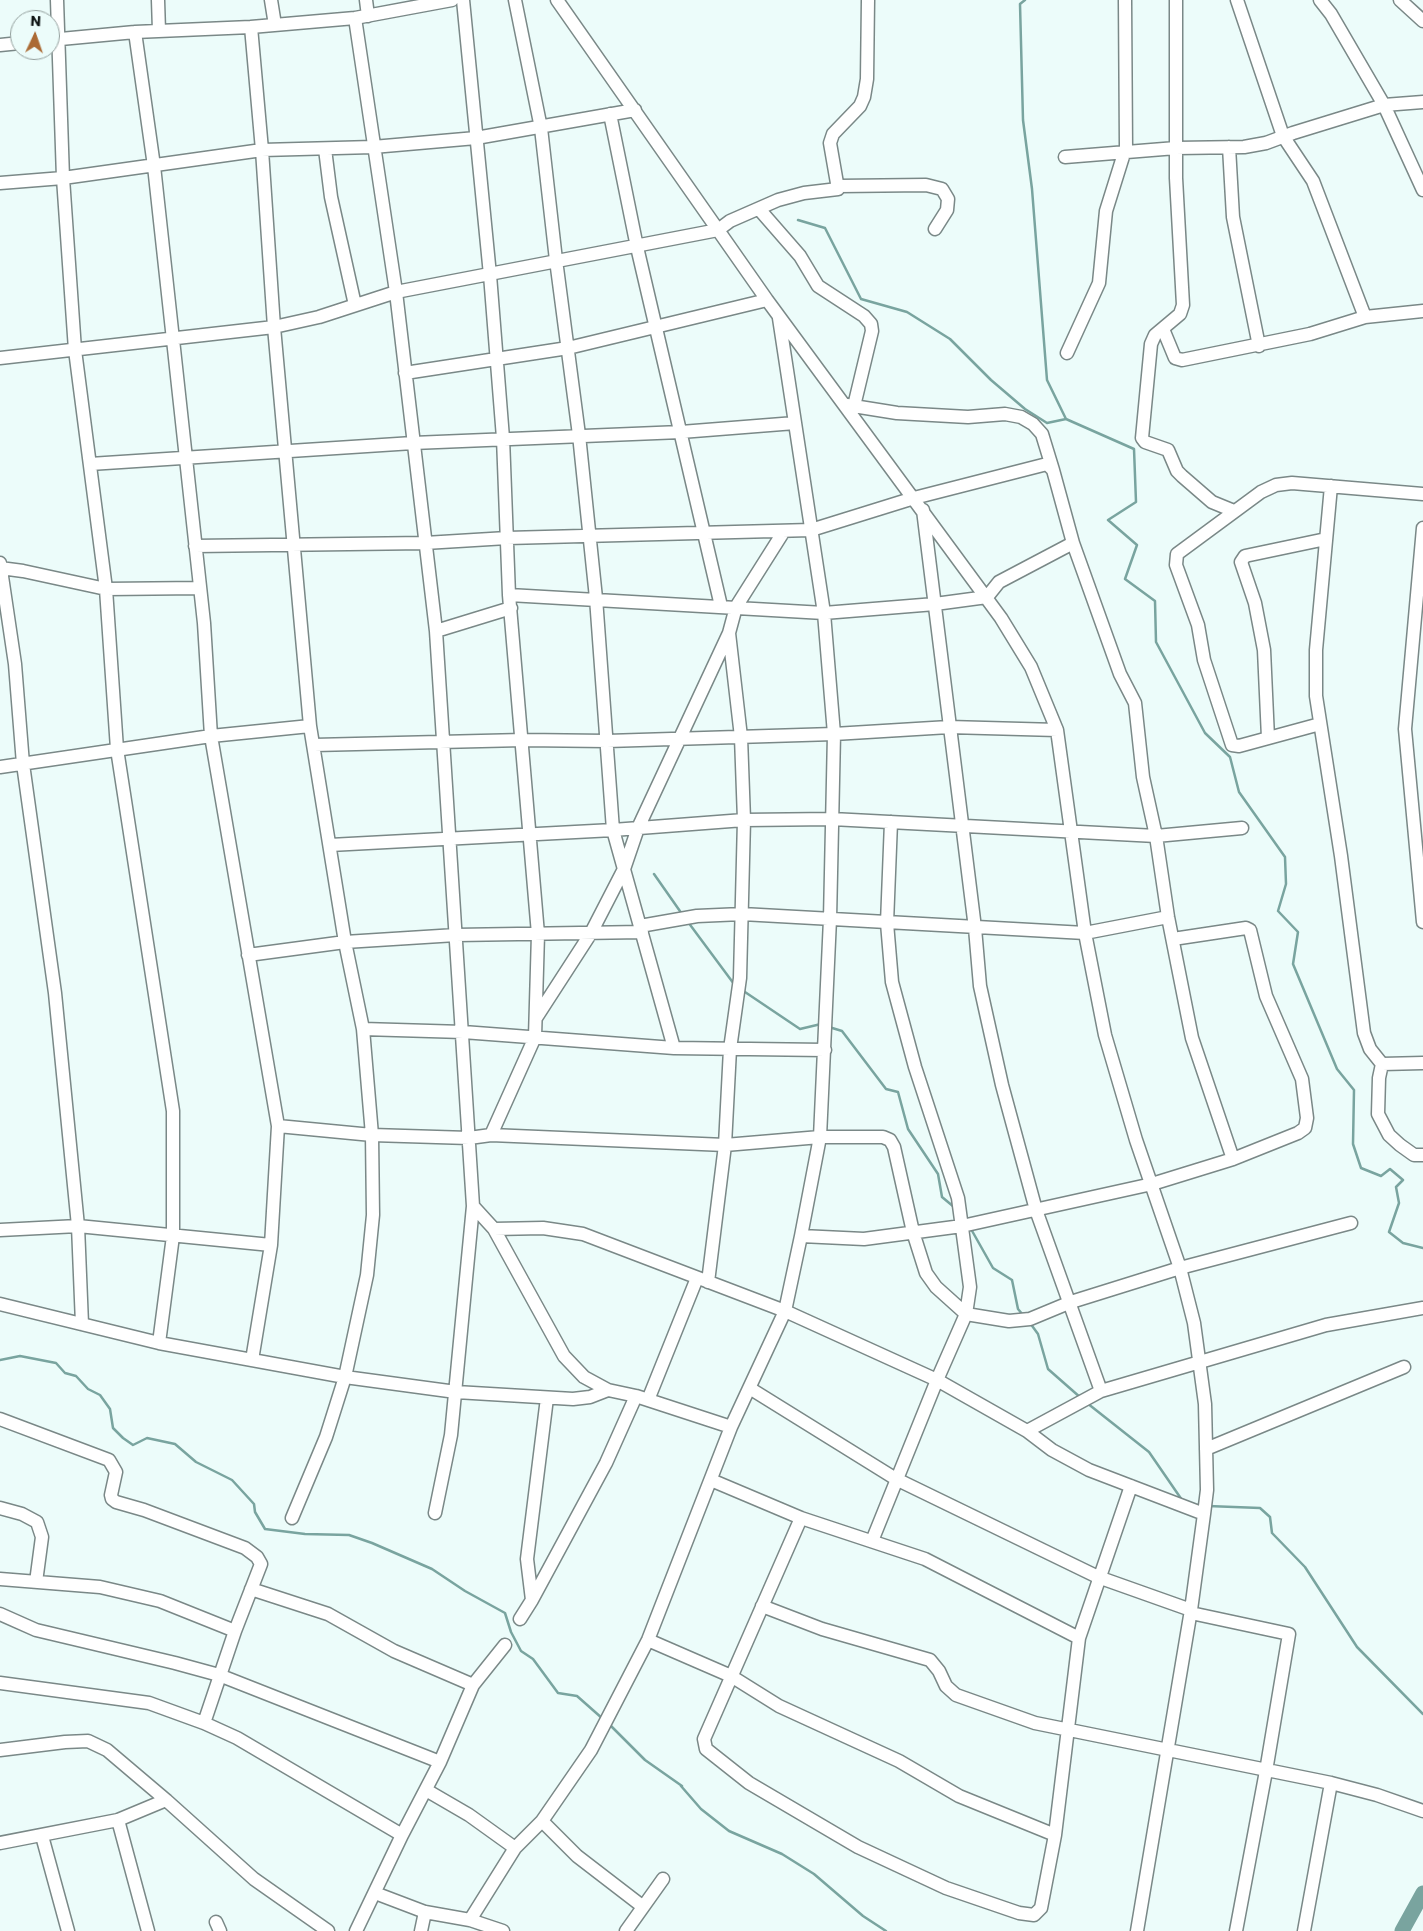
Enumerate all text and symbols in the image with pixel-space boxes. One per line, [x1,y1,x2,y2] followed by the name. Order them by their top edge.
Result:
[10,10,60,60] north arrow
[30,11,42,31] text: N

